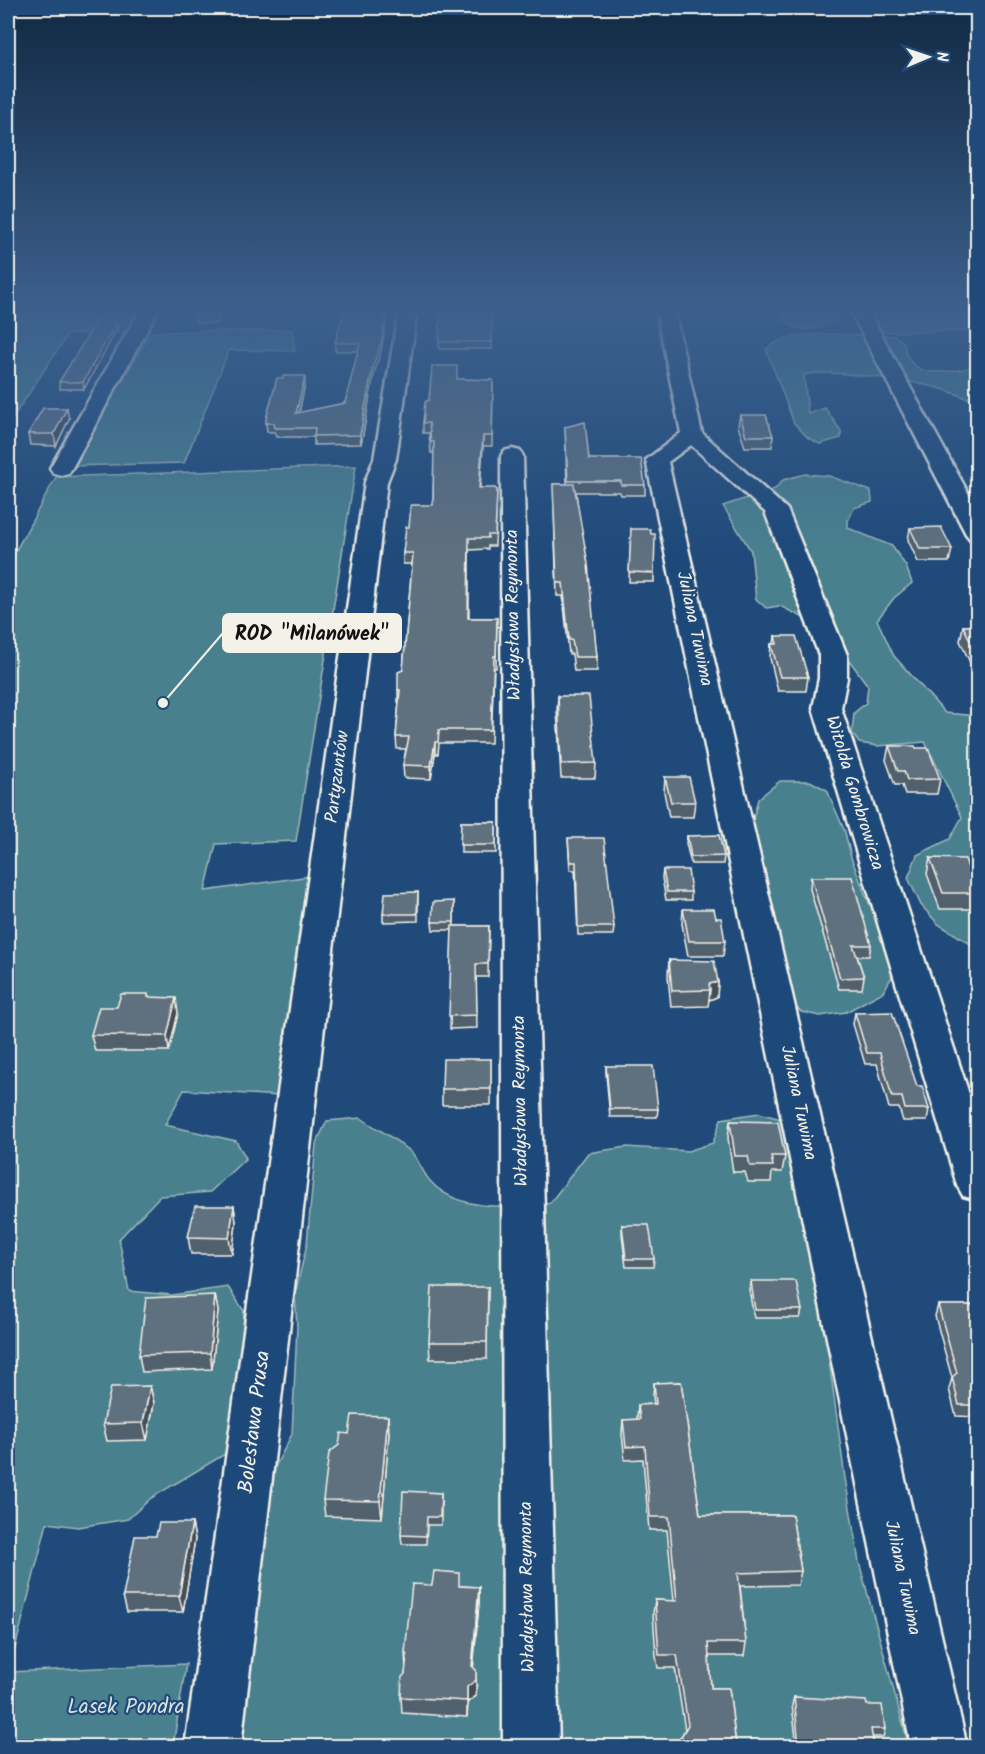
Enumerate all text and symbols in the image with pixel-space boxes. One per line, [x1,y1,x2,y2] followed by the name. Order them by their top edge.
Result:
[898,27,958,87] north arrow
[929,51,954,62] text: N
[498,529,530,701] street label: Władysława Reymonta
[668,569,720,689] street label: Juliana Tuwima
[223,614,401,652] callout: ROD "Milanówek"
[235,619,389,651] text: ROD "Milanówek"
[817,712,891,874] street label: Witolda Gombrowicza
[318,728,358,825] street label: Partyzantów
[505,1015,537,1187] street label: Władysława Reymonta
[772,1043,824,1163] street label: Juliana Tuwima
[230,1349,280,1495] street label: Bolesława Prusa
[512,1501,544,1673] street label: Władysława Reymonta
[876,1518,928,1638] street label: Juliana Tuwima
[67,1691,185,1724] park label: Lasek Pondra

